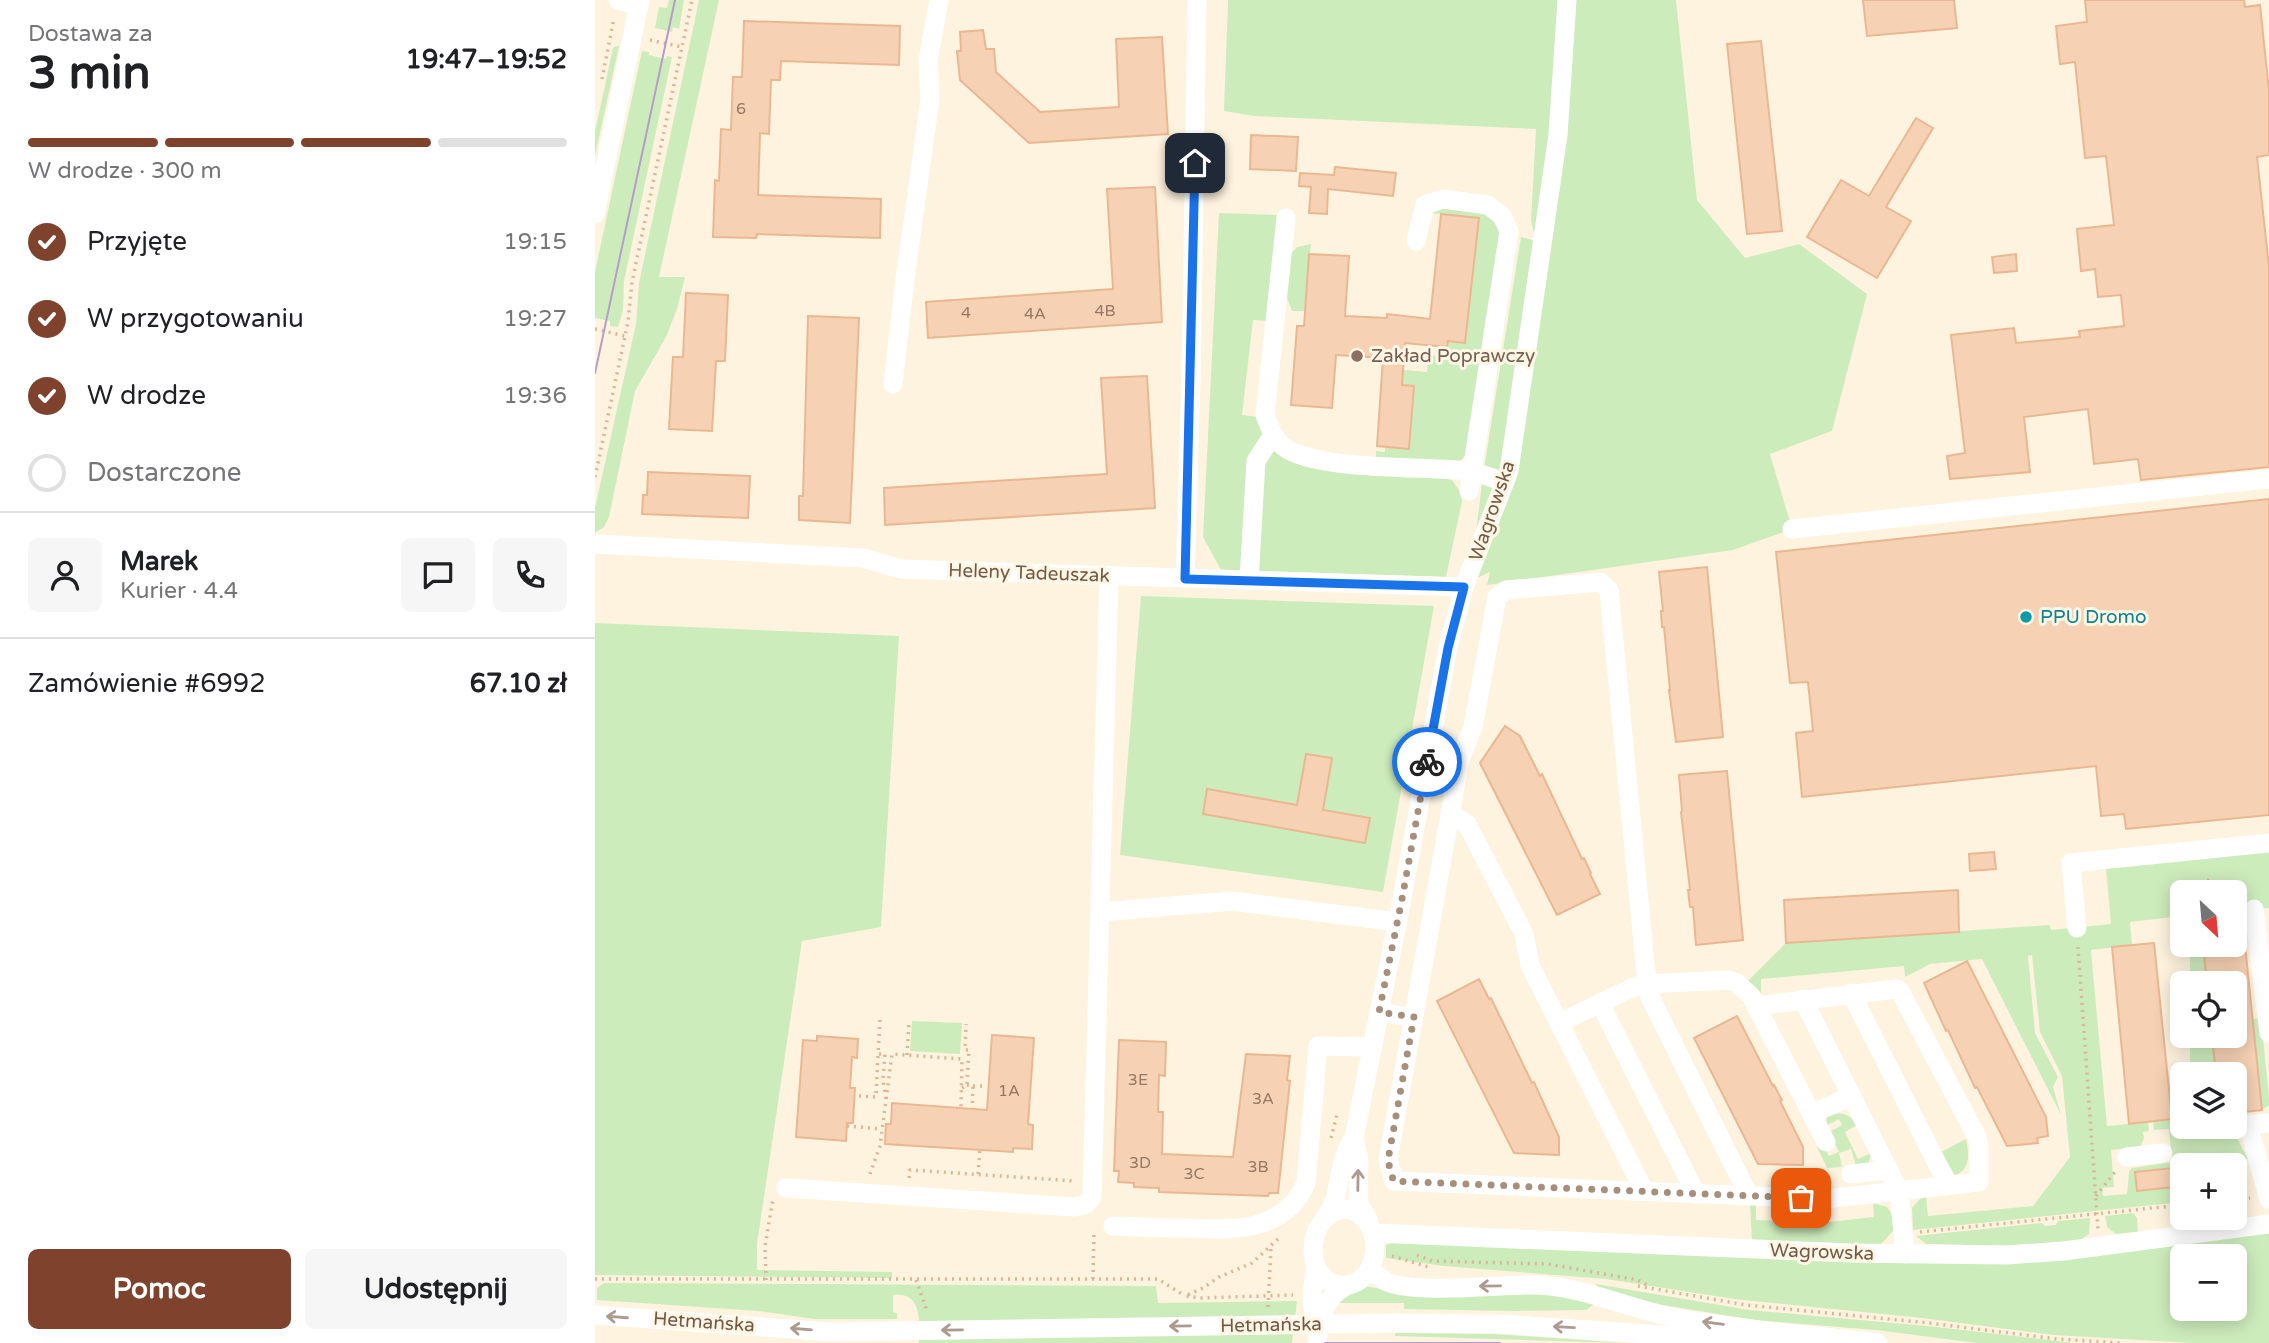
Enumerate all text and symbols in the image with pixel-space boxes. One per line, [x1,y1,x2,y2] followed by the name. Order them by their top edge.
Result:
[28,20,153,48] text: Dostawa za
[406,44,567,75] text: 19:47–19:52
[28,46,151,101] text: 3 min
[736,99,746,119] house number: 6
[1165,133,1225,193] pin
[1176,144,1214,182] icon: home
[28,157,222,185] text: W drodze · 300 m
[28,223,66,261] icon: check
[87,226,187,257] text: Przyjęte
[503,228,567,256] text: 19:15
[28,300,66,338] icon: check
[1094,301,1116,321] house number: 4B
[87,303,304,334] text: W przygotowaniu
[961,303,971,323] house number: 4
[1024,304,1046,324] house number: 4A
[503,305,567,333] text: 19:27
[1371,345,1535,367] place label: Zakład Poprawczy
[1349,348,1365,364] marker: Zakład Poprawczy
[28,377,66,415] icon: check
[87,380,206,411] text: W drodze
[503,382,567,410] text: 19:36
[87,457,242,488] text: Dostarczone
[1465,458,1519,564] street label: Wagrowska
[28,538,102,612] button: person
[401,538,475,612] button: chat
[493,538,567,612] button: phone
[120,546,198,577] text: Marek
[948,559,1110,587] street label: Heleny Tadeuszak
[120,577,238,605] text: Kurier · 4.4
[2040,606,2147,628] place label: PPU Dromo
[2018,609,2034,625] marker: PPU Dromo
[28,668,265,699] text: Zamówienie #6992
[470,668,567,699] text: 67.10 zł
[1392,727,1462,797] courier
[1408,743,1446,781] icon: bike
[2170,880,2247,957] north arrow
[2170,880,2247,1321] map controls
[2170,971,2247,1048] button: locate
[2170,1062,2247,1139] button: layers
[1128,1070,1148,1090] house number: 3E
[998,1081,1020,1101] house number: 1A
[1252,1089,1274,1109] house number: 3A
[1129,1153,1151,1173] house number: 3D
[2170,1153,2247,1230] button: +
[1247,1157,1269,1177] house number: 3B
[1183,1164,1205,1184] house number: 3C
[1771,1168,1831,1228] pin
[1351,1169,1365,1192] one-way arrow
[1782,1179,1820,1217] icon: bag
[1769,1239,1875,1265] street label: Wagrowska
[2170,1244,2247,1321] button: −
[28,1249,291,1329] button: Pomoc
[305,1249,567,1329] button: Udostępnij
[1479,1279,1502,1292] one-way arrow
[652,1307,756,1337] street label: Hetmańska
[606,1310,629,1323] one-way arrow
[1220,1313,1322,1337] street label: Hetmańska
[1702,1316,1725,1329] one-way arrow
[1168,1320,1191,1333] one-way arrow
[1553,1321,1576,1334] one-way arrow
[790,1322,813,1335] one-way arrow
[941,1323,964,1337] one-way arrow

